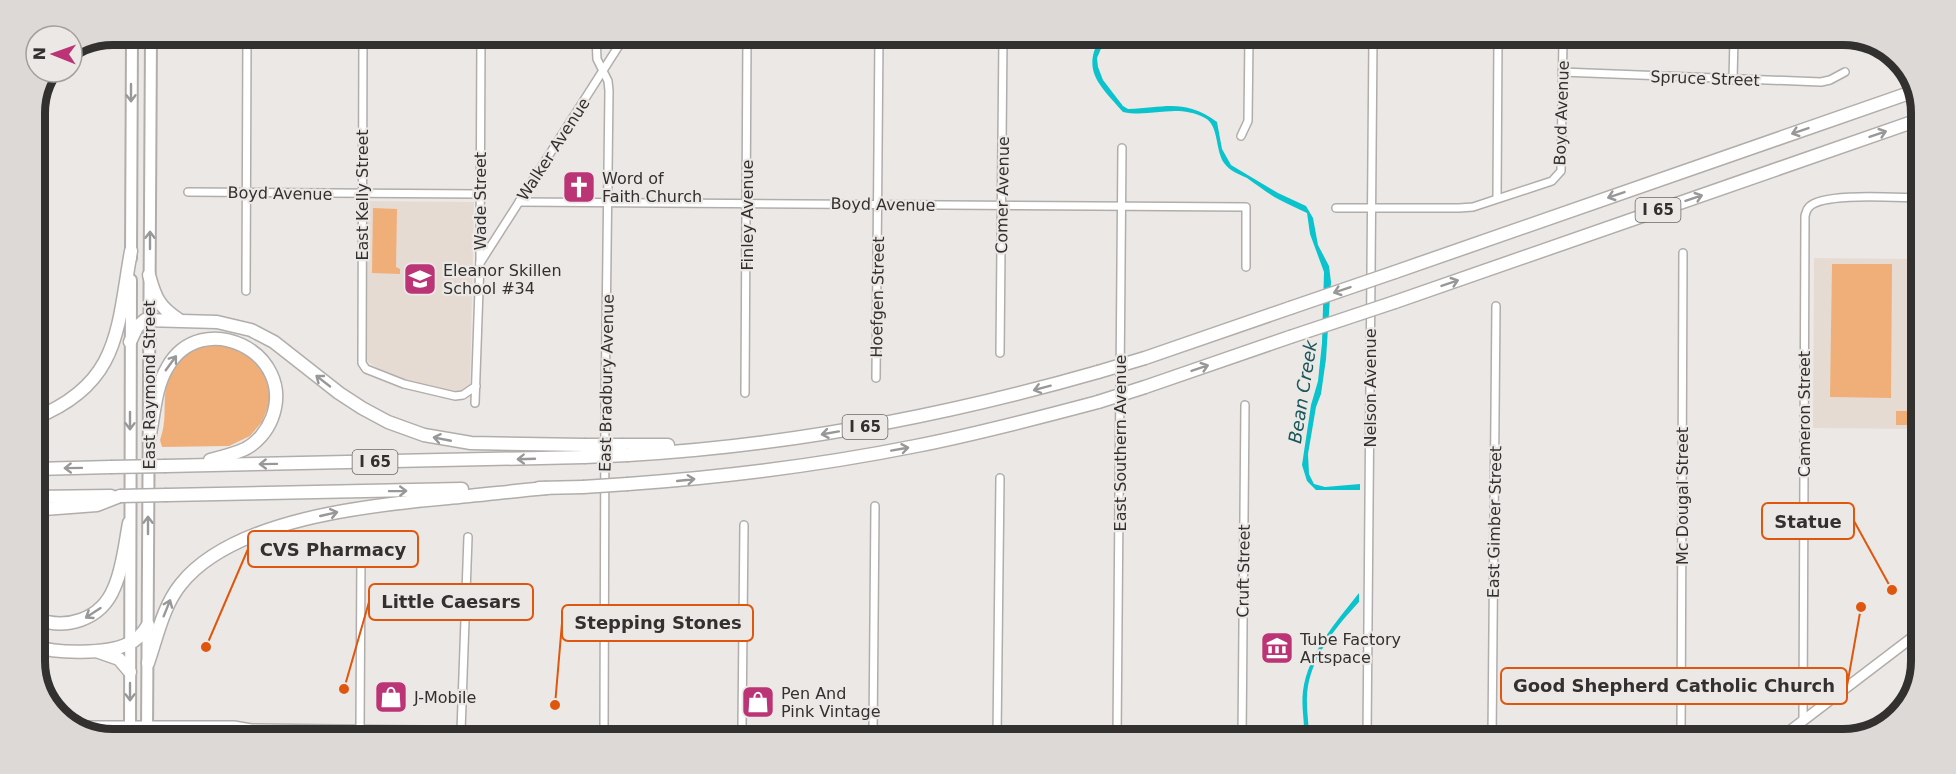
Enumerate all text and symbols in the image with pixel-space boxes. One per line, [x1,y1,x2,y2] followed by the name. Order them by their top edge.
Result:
[24,24,84,84] north arrow
[30,47,49,61] text: N
[1550,60,1573,166] street label: Boyd Avenue
[1650,67,1760,90] street label: Spruce Street
[125,83,137,103] one-way arrow
[513,94,594,204] street label: Walker Avenue
[1791,126,1810,137] one-way arrow
[1868,127,1887,138] one-way arrow
[353,129,372,261] street label: East Kelly Street
[992,136,1013,254] street label: Comer Avenue
[471,152,490,250] street label: Wade Street
[738,160,757,270] street label: Finley Avenue
[561,169,597,205] church icon: Word of Faith Church
[602,169,702,206] place label: Word of Faith Church
[227,183,333,204] street label: Boyd Avenue
[1607,191,1626,202] one-way arrow
[1684,191,1703,202] one-way arrow
[830,194,936,215] street label: Boyd Avenue
[1636,198,1680,222] road number: I 65
[144,230,156,250] one-way arrow
[867,236,888,358] street label: Hoefgen Street
[402,261,438,297] school or university icon: Eleanor Skillen School #34
[443,261,562,298] place label: Eleanor Skillen School #34
[1440,276,1459,287] one-way arrow
[1333,285,1352,296] one-way arrow
[595,294,618,472] street label: East Bradbury Avenue
[140,300,159,470] street label: East Raymond Street
[1361,328,1380,448] street label: Nelson Avenue
[1284,337,1321,445] water label: Bean Creek
[1795,351,1814,477] street label: Cameron Street
[1111,355,1130,531] street label: East Southern Avenue
[165,356,177,372] one-way arrow
[1191,362,1209,373] one-way arrow
[316,374,332,387] one-way arrow
[1032,383,1051,394] one-way arrow
[124,411,135,431] one-way arrow
[842,415,888,439] road number: I 65
[1673,427,1692,565] street label: Mc Dougal Street
[821,428,841,439] one-way arrow
[432,433,452,444] one-way arrow
[889,443,909,454] one-way arrow
[1484,446,1505,598] street label: East Gimber Street
[352,450,398,474] road number: I 65
[516,453,536,465] one-way arrow
[258,458,278,470] one-way arrow
[63,462,83,474] one-way arrow
[675,474,695,485] one-way arrow
[388,485,408,496] one-way arrow
[1762,503,1854,539] callout: Statue
[319,508,338,519] one-way arrow
[1774,511,1842,532] text: Statue
[143,515,154,535] one-way arrow
[1233,524,1254,618] street label: Cruft Street
[248,531,418,567] callout: CVS Pharmacy
[260,539,407,560] text: CVS Pharmacy
[369,584,533,620] callout: Little Caesars
[381,591,521,612] text: Little Caesars
[162,599,173,618] one-way arrow
[562,605,753,641] callout: Stepping Stones
[84,607,101,620] one-way arrow
[574,612,742,633] text: Stepping Stones
[1259,630,1295,666] museum icon: Tube Factory Artspace
[1299,630,1401,667] place label: Tube Factory Artspace
[1501,668,1847,704] callout: Good Shepherd Catholic Church
[1513,675,1835,696] text: Good Shepherd Catholic Church
[373,679,409,715] shop icon: J-Mobile
[124,681,136,701] one-way arrow
[740,684,776,720] shop icon: Pen And Pink Vintage
[781,684,881,721] place label: Pen And Pink Vintage
[413,688,476,707] place label: J-Mobile

